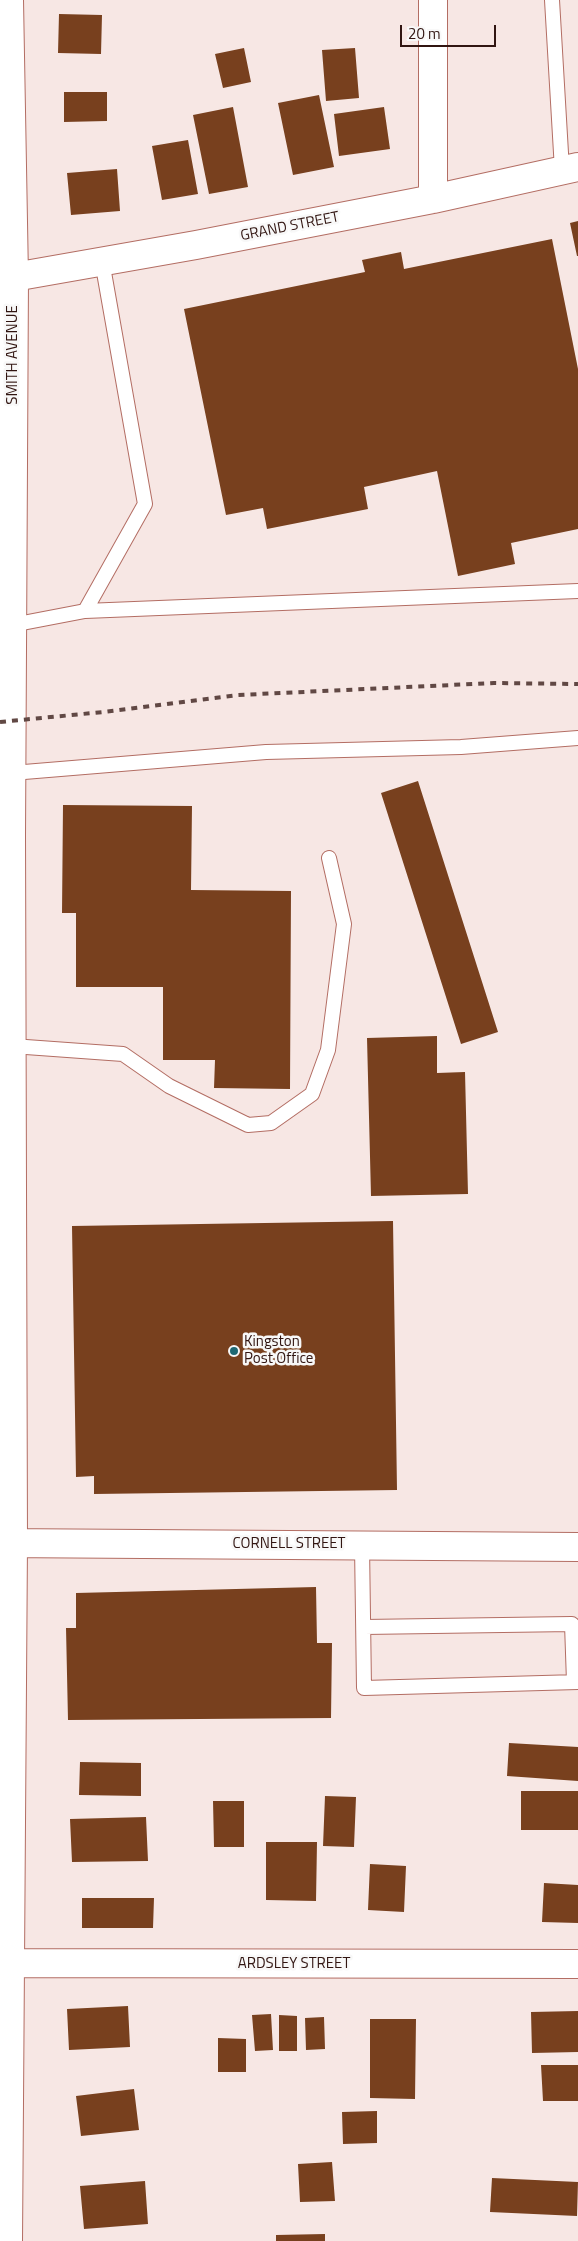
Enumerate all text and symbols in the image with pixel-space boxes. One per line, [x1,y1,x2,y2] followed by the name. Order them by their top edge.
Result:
[403,15,499,47] scale bar
[408,22,441,45] text: 20 m
[239,209,341,245] street label: GRAND STREET
[4,305,22,405] street label: SMITH AVENUE
[244,1333,313,1368] place label: Kingston Post Office
[228,1345,240,1357] marker: Kingston Post Office
[233,1535,345,1553] street label: CORNELL STREET
[238,1955,350,1973] street label: ARDSLEY STREET

